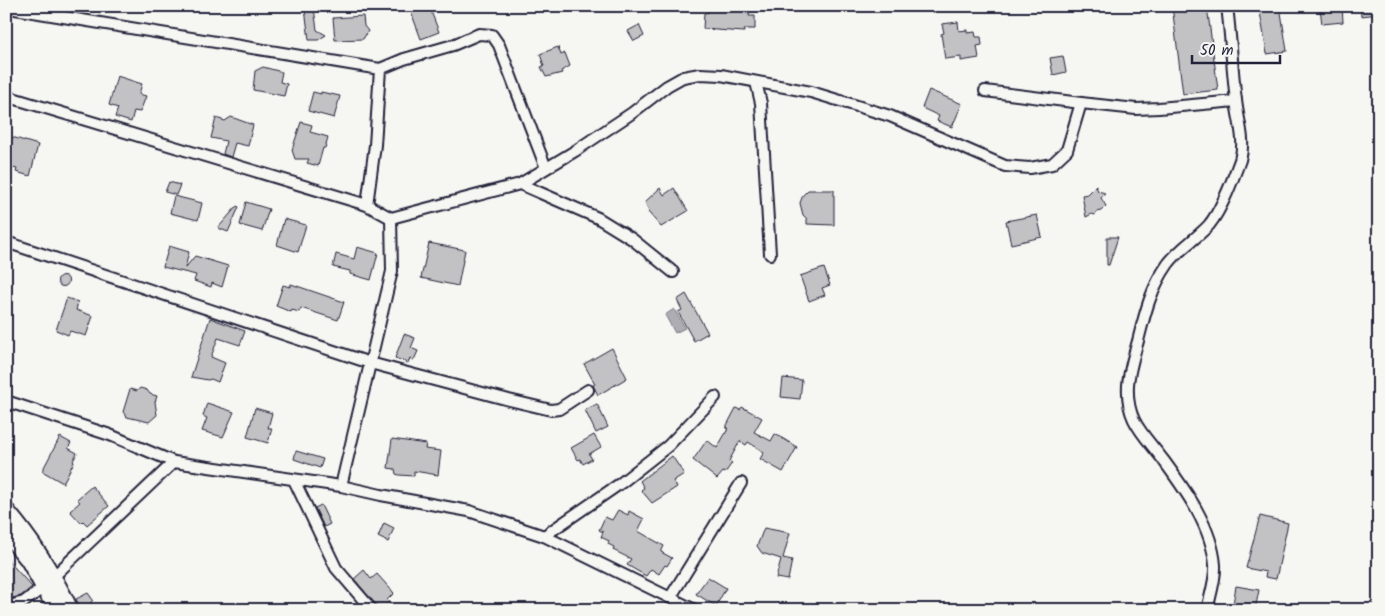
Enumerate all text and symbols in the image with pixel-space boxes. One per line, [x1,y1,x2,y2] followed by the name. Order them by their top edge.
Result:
[1192,32,1280,64] scale bar
[1200,39,1234,63] text: 50 m

